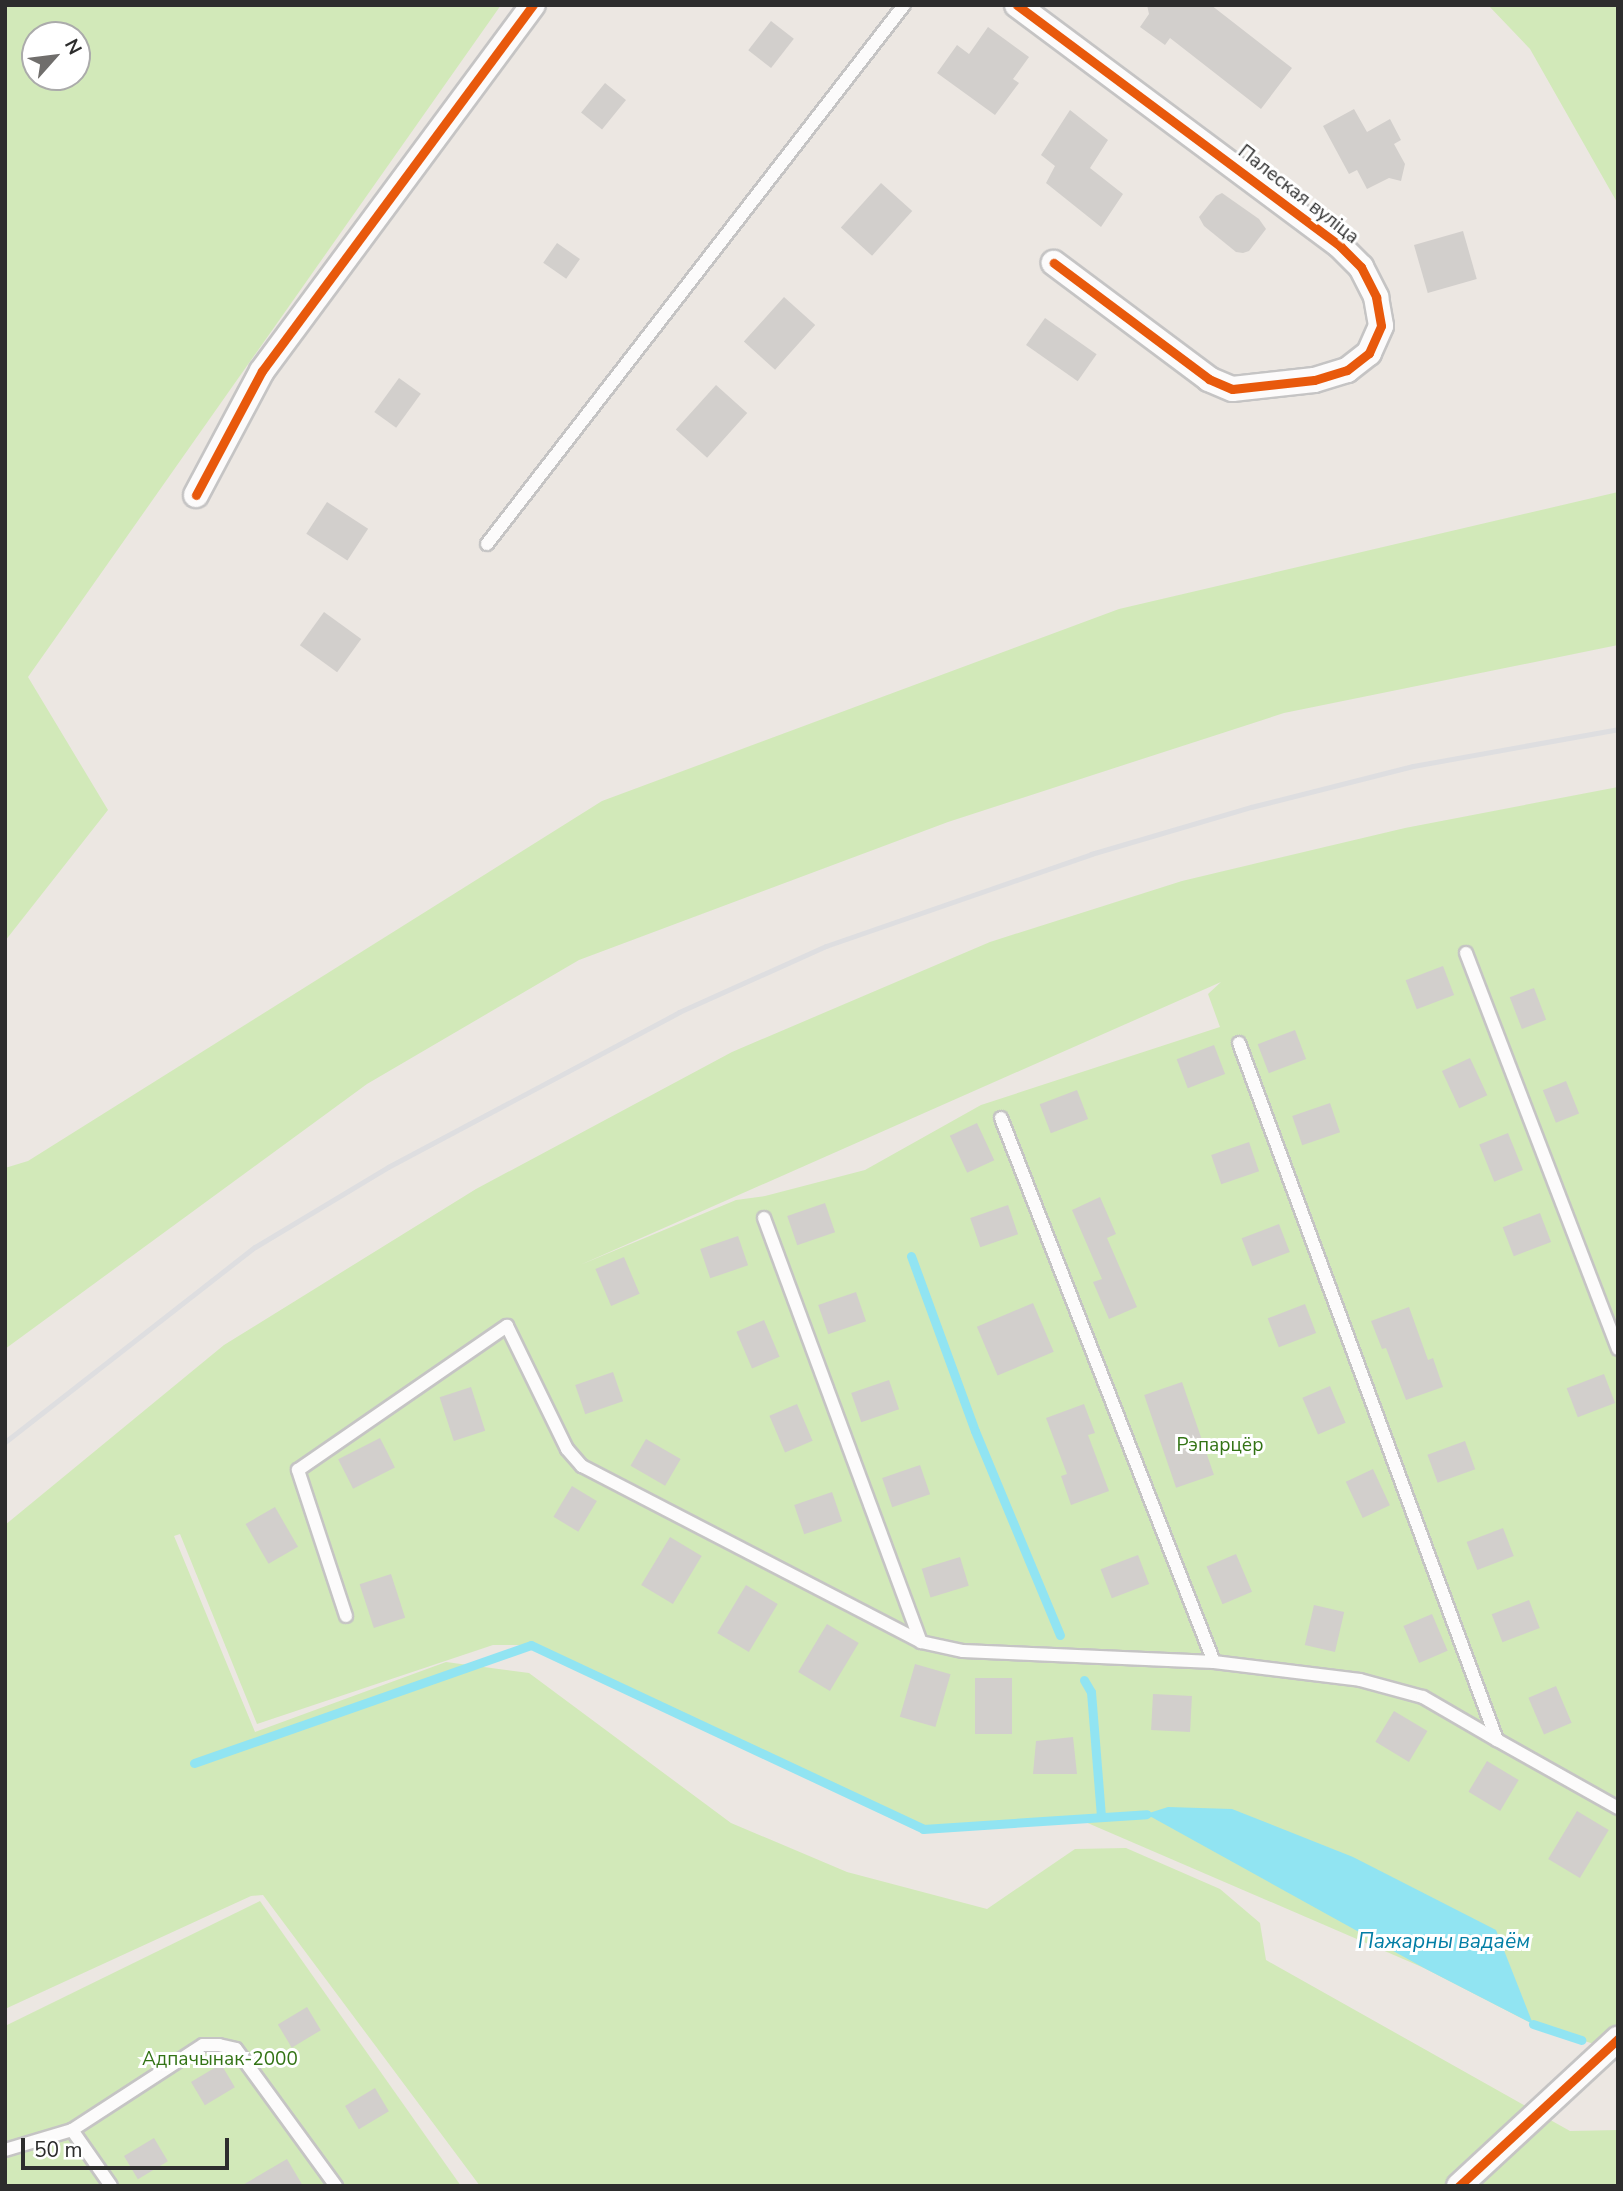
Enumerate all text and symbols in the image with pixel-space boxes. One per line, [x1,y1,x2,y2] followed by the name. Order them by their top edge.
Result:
[21,21,91,91] north arrow
[58,35,88,59] text: N
[1233,141,1363,249] street label: Палеская вуліца
[1177,1435,1263,1457] park label: Рэпарцёр
[1358,1928,1530,1954] water label: Пажарны вадаём
[142,2049,298,2071] park label: Адпачынак-2000
[24,2124,233,2168] scale bar
[34,2136,83,2164] text: 50 m

